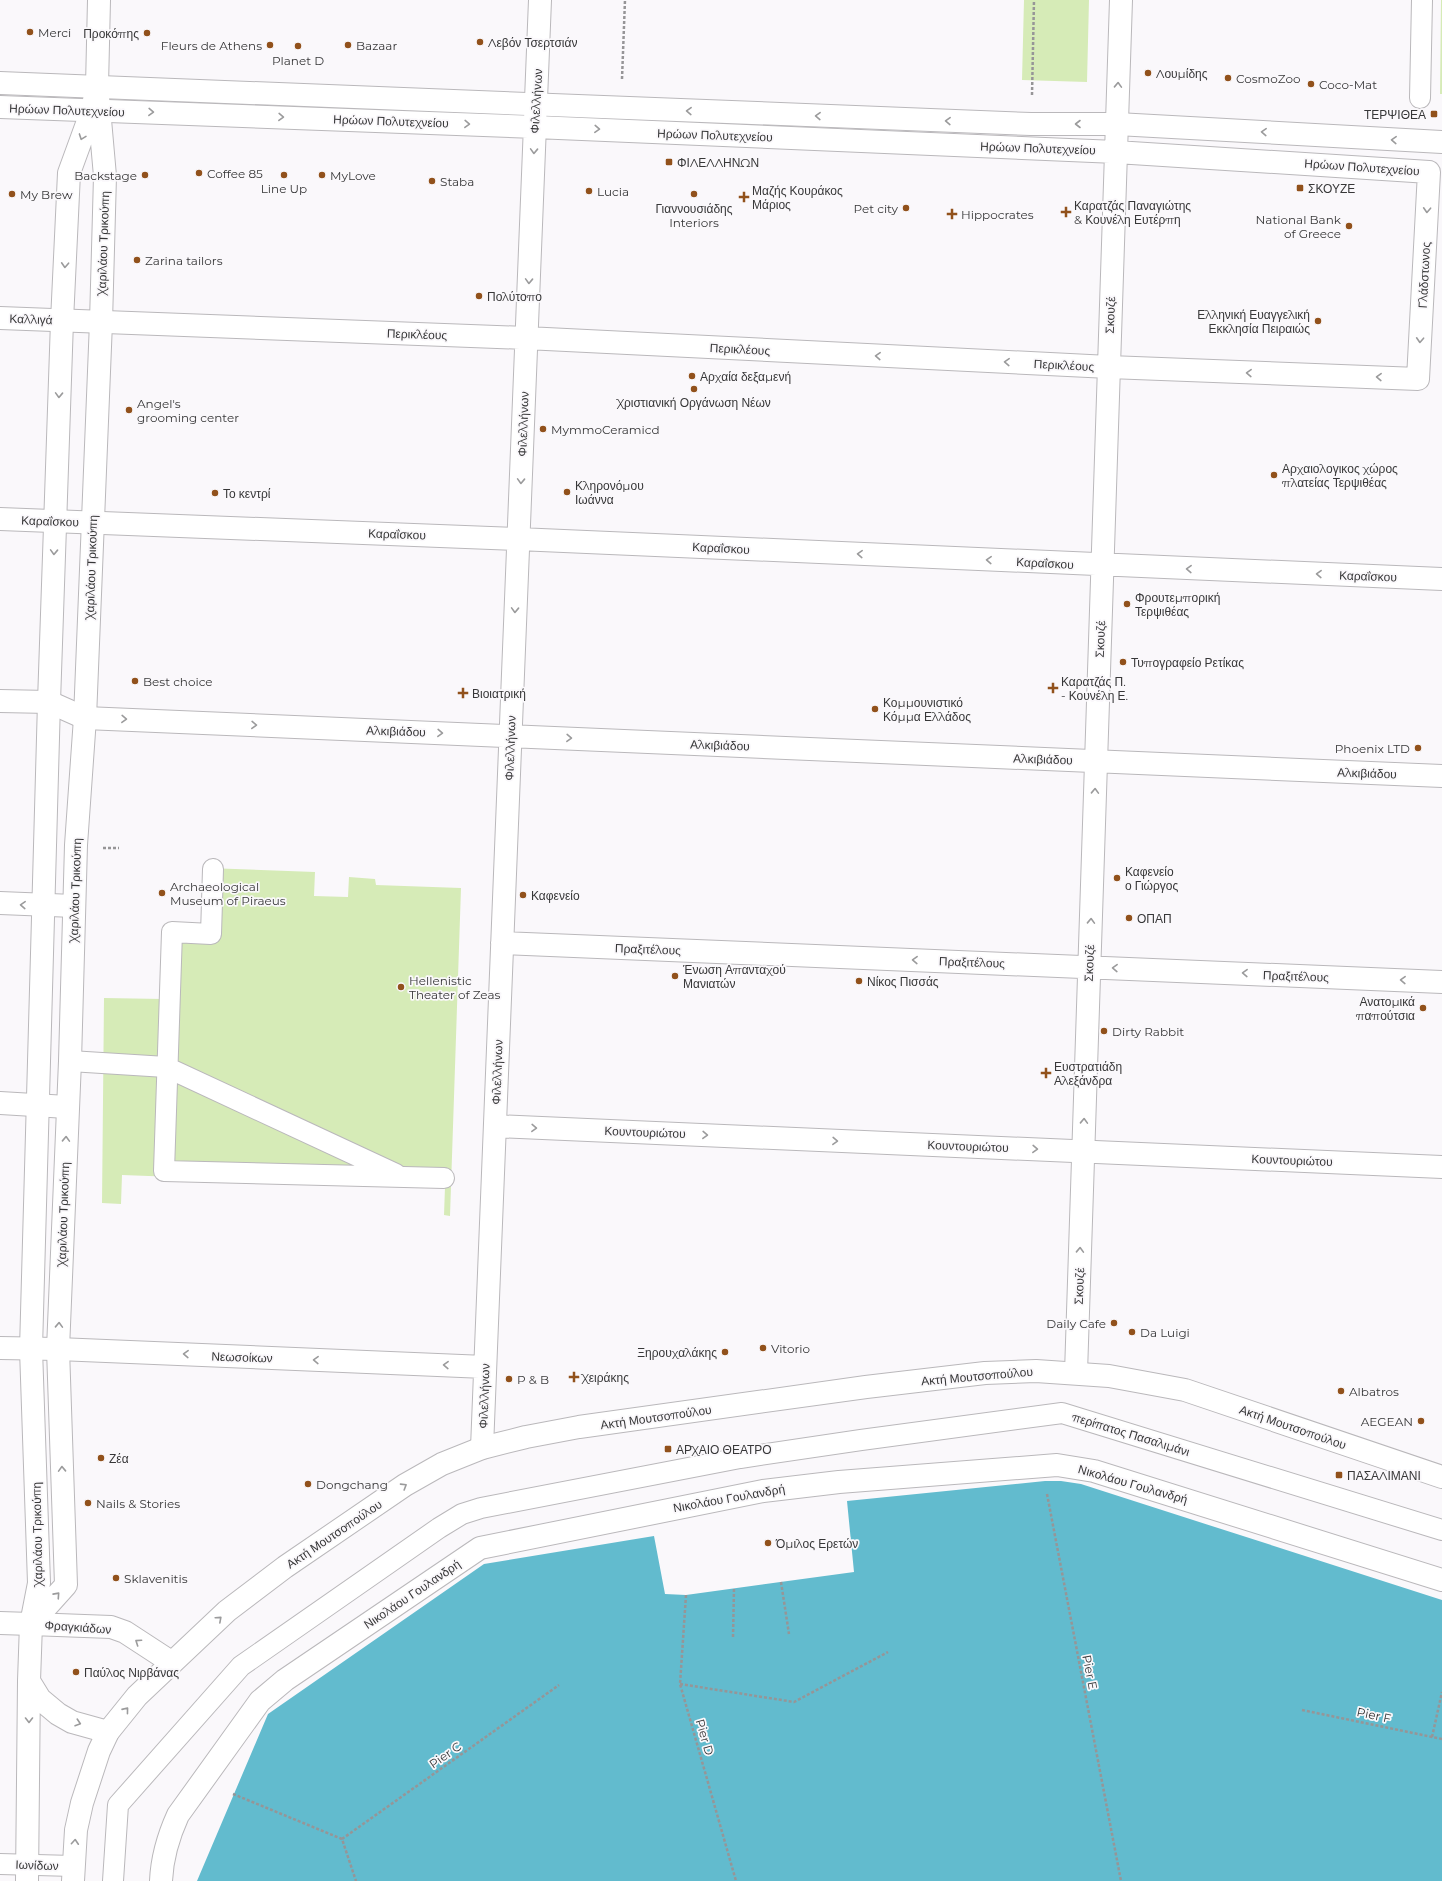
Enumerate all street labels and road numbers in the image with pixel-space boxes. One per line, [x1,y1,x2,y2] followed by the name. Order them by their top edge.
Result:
[527,68,545,134] street label: Φιλελλήνων
[9,100,125,120] street label: Ηρώων Πολυτεχνείου
[333,111,449,131] street label: Ηρώων Πολυτεχνείου
[657,125,773,145] street label: Ηρώων Πολυτεχνείου
[980,138,1096,158] street label: Ηρώων Πολυτεχνείου
[1304,155,1420,179] street label: Ηρώων Πολυτεχνείου
[94,191,112,297] street label: Χαριλάου Τρικούπη
[1415,241,1433,309] street label: Γλάδστωνος
[1102,296,1118,334] street label: Σκουζέ
[9,311,53,327] street label: Καλλιγά
[387,325,448,343] street label: Περικλέους
[709,340,771,358] street label: Περικλέους
[1033,356,1095,374] street label: Περικλέους
[514,391,532,457] street label: Φιλελλήνων
[21,512,79,530] street label: Καραΐσκου
[82,515,100,621] street label: Χαριλάου Τρικούπη
[368,525,426,543] street label: Καραΐσκου
[692,539,750,557] street label: Καραΐσκου
[1016,554,1074,572] street label: Καραΐσκου
[1339,567,1397,585] street label: Καραΐσκου
[1092,620,1108,658] street label: Σκουζέ
[501,715,519,781] street label: Φιλελλήνων
[366,722,426,740] street label: Αλκιβιάδου
[690,736,750,754] street label: Αλκιβιάδου
[1013,750,1073,768] street label: Αλκιβιάδου
[1337,764,1397,782] street label: Αλκιβιάδου
[66,838,84,944] street label: Χαριλάου Τρικούπη
[615,940,681,958] street label: Πραξιτέλους
[1081,944,1097,982] street label: Σκουζέ
[939,953,1005,971] street label: Πραξιτέλους
[1263,967,1329,985] street label: Πραξιτέλους
[488,1039,506,1105] street label: Φιλελλήνων
[604,1123,686,1141] street label: Κουντουριώτου
[927,1137,1009,1155] street label: Κουντουριώτου
[1251,1151,1333,1169] street label: Κουντουριώτου
[54,1162,72,1268] street label: Χαριλάου Τρικούπη
[1071,1267,1087,1305] street label: Σκουζέ
[211,1348,273,1366] street label: Νεωσοίκων
[475,1363,493,1429] street label: Φιλελλήνων
[921,1364,1033,1388] street label: Ακτή Μουτσοπούλου
[599,1402,713,1432] street label: Ακτή Μουτσοπούλου
[1238,1402,1348,1452] street label: Ακτή Μουτσοπούλου
[1069,1409,1192,1459] street label: περίπατος Πασαλιμάνι
[1077,1461,1189,1507] street label: Νικολάου Γουλανδρή
[672,1481,786,1515] street label: Νικολάου Γουλανδρή
[29,1482,45,1588] street label: Χαριλάου Τρικούπη
[283,1496,385,1572] street label: Ακτή Μουτσοπούλου
[361,1556,463,1632] street label: Νικολάου Γουλανδρή
[44,1617,112,1637] street label: Φραγκιάδων
[1079,1653,1101,1691] street label: Pier E
[1355,1704,1393,1726] street label: Pier F
[693,1717,717,1757] street label: Pier D
[426,1738,464,1771] street label: Pier C
[15,1857,59,1873] street label: Ιωνίδων

